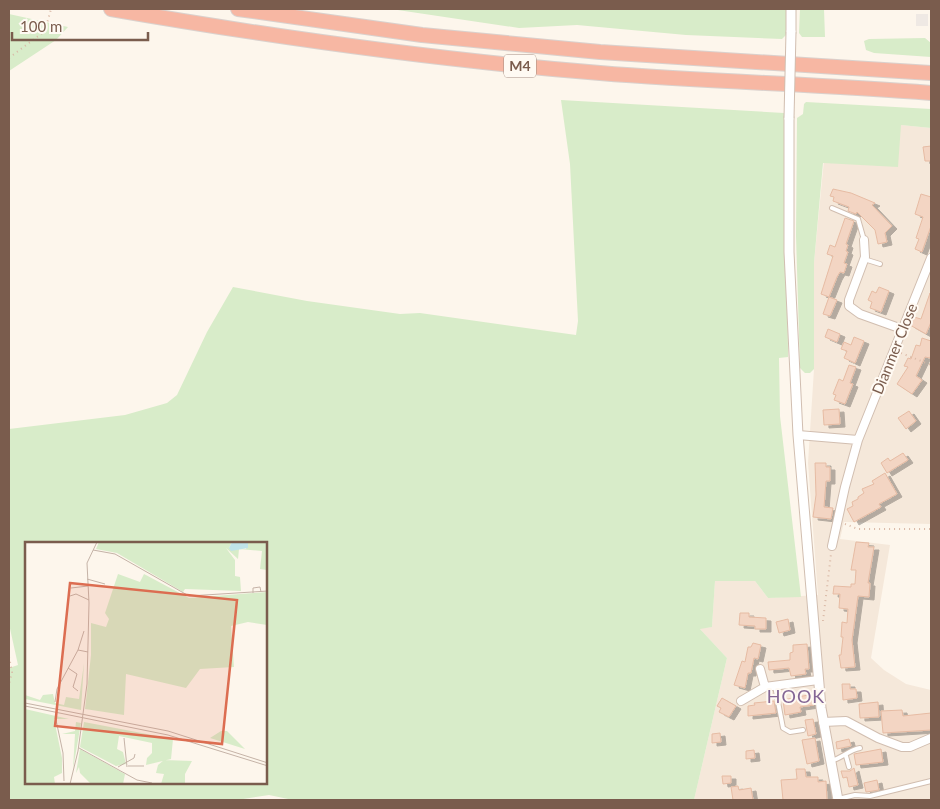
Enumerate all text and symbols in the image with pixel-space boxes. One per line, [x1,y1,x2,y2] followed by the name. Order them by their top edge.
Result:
[12,10,149,42] scale bar
[20,17,62,35] text: 100 m
[504,54,536,78] road number: M4
[868,300,921,397] street label: Dianmer Close
[25,542,268,784] inset map
[767,685,825,707] district label: HOOK

